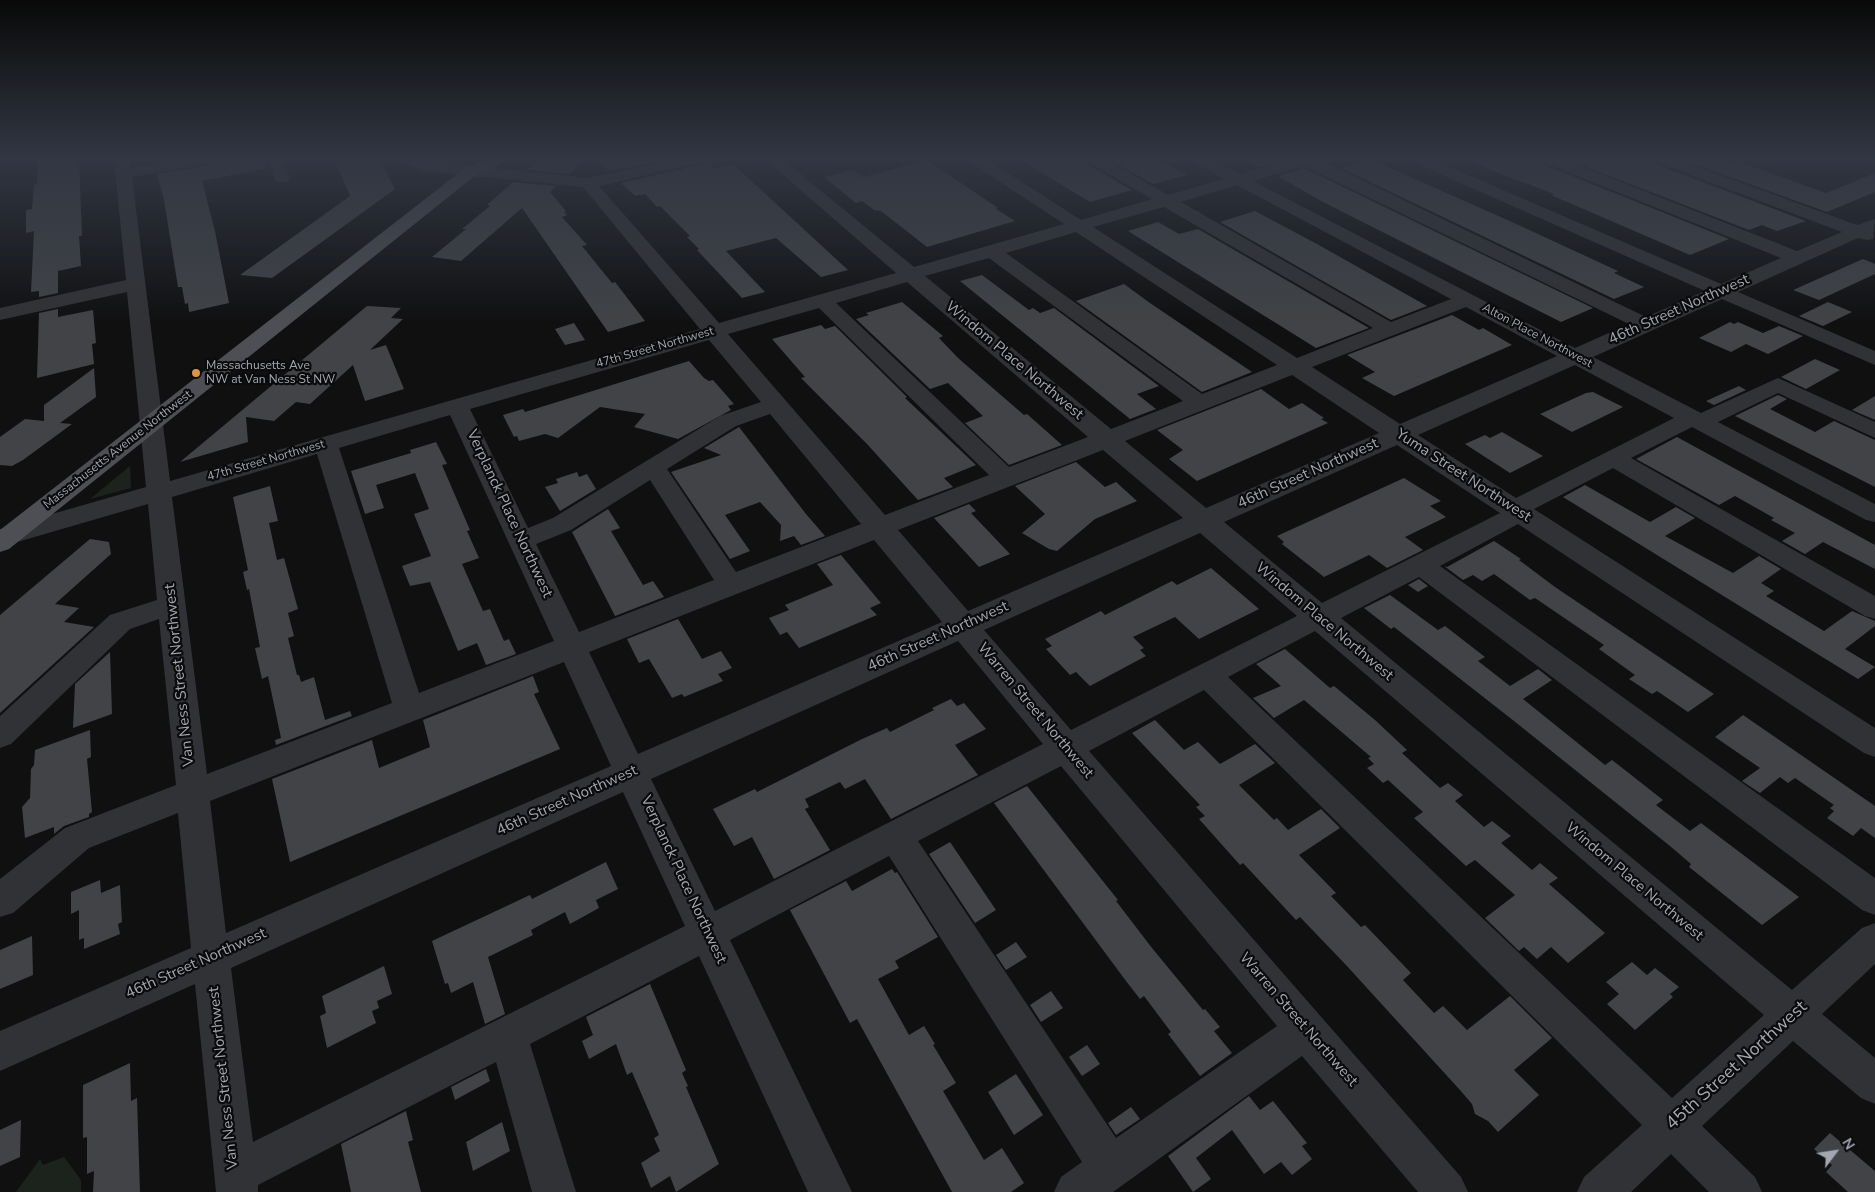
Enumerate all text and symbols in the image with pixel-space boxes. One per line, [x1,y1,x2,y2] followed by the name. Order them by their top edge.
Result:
[1606,271,1752,349] street label: 46th Street Northwest
[941,298,1087,424] street label: Windom Place Northwest
[1479,301,1595,371] street label: Alton Place Northwest
[595,324,715,372] street label: 47th Street Northwest
[206,359,335,387] place label: Massachusetts Ave NW at Van Ness St NW
[190,367,202,379] marker: Massachusetts Ave NW at Van Ness St NW
[41,388,195,512] street label: Massachusetts Avenue Northwest
[1392,426,1534,526] street label: Yuma Street Northwest
[462,427,556,601] street label: Verplanck Place Northwest
[1235,435,1381,513] street label: 46th Street Northwest
[206,437,326,485] street label: 47th Street Northwest
[1251,559,1397,685] street label: Windom Place Northwest
[161,583,199,767] street label: Van Ness Street Northwest
[865,598,1011,676] street label: 46th Street Northwest
[973,640,1097,782] street label: Warren Street Northwest
[494,762,640,840] street label: 46th Street Northwest
[636,793,730,967] street label: Verplanck Place Northwest
[1561,819,1707,945] street label: Windom Place Northwest
[123,925,269,1003] street label: 46th Street Northwest
[1235,950,1361,1090] street label: Warren Street Northwest
[205,986,243,1170] street label: Van Ness Street Northwest
[1662,997,1812,1135] street label: 45th Street Northwest
[1810,1127,1860,1177] north arrow
[1837,1135,1859,1153] text: N

